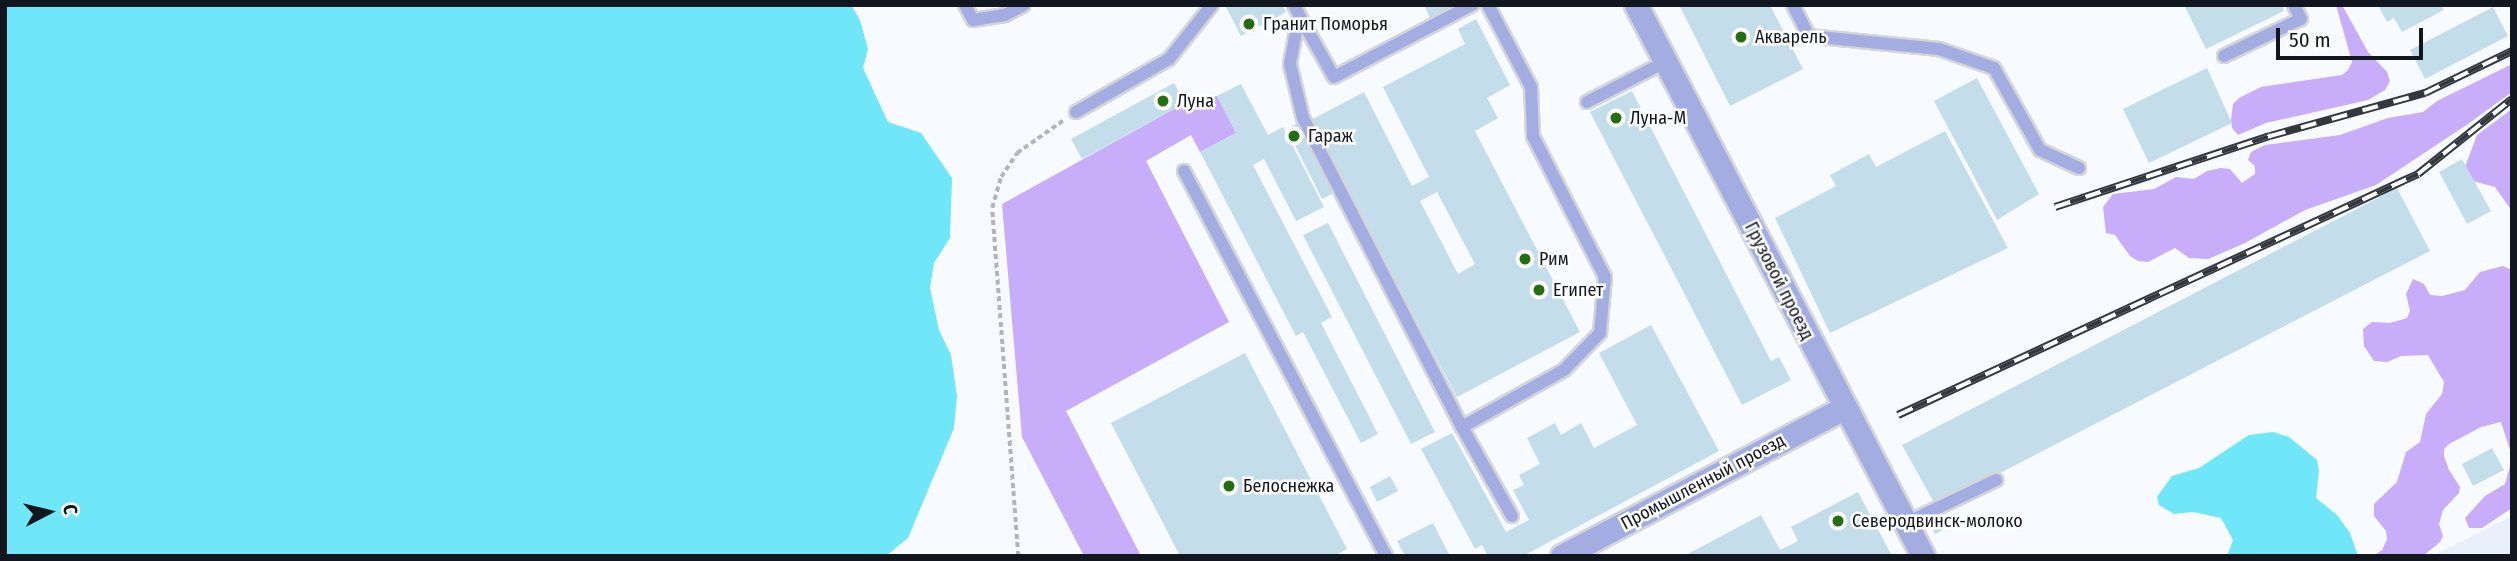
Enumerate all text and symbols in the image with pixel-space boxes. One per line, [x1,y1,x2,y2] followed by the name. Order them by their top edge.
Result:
[1263,13,1388,35] place label: Гранит Поморья
[2279,14,2426,58] scale bar
[1241,16,1257,32] marker: Гранит Поморья
[1755,26,1826,48] place label: Акварель
[2289,27,2331,53] text: 50 m
[1733,29,1749,45] marker: Акварель
[1177,90,1214,112] place label: Луна
[1155,93,1171,109] marker: Луна
[1630,107,1686,129] place label: Луна-М
[1608,110,1624,126] marker: Луна-М
[1308,125,1353,147] place label: Гараж
[1286,128,1302,144] marker: Гараж
[1740,218,1818,344] street label: Грузовой проезд
[1539,248,1569,270] place label: Рим
[1517,251,1533,267] marker: Рим
[1553,279,1603,301] place label: Египет
[1531,282,1547,298] marker: Египет
[1617,430,1789,534] street label: Промышленный проезд
[1243,475,1334,497] place label: Белоснежка
[14,477,84,547] north arrow
[1221,478,1237,494] marker: Белоснежка
[58,503,82,516] text: С
[1852,510,2023,532] place label: Северодвинск-молоко
[1830,513,1846,529] marker: Северодвинск-молоко

